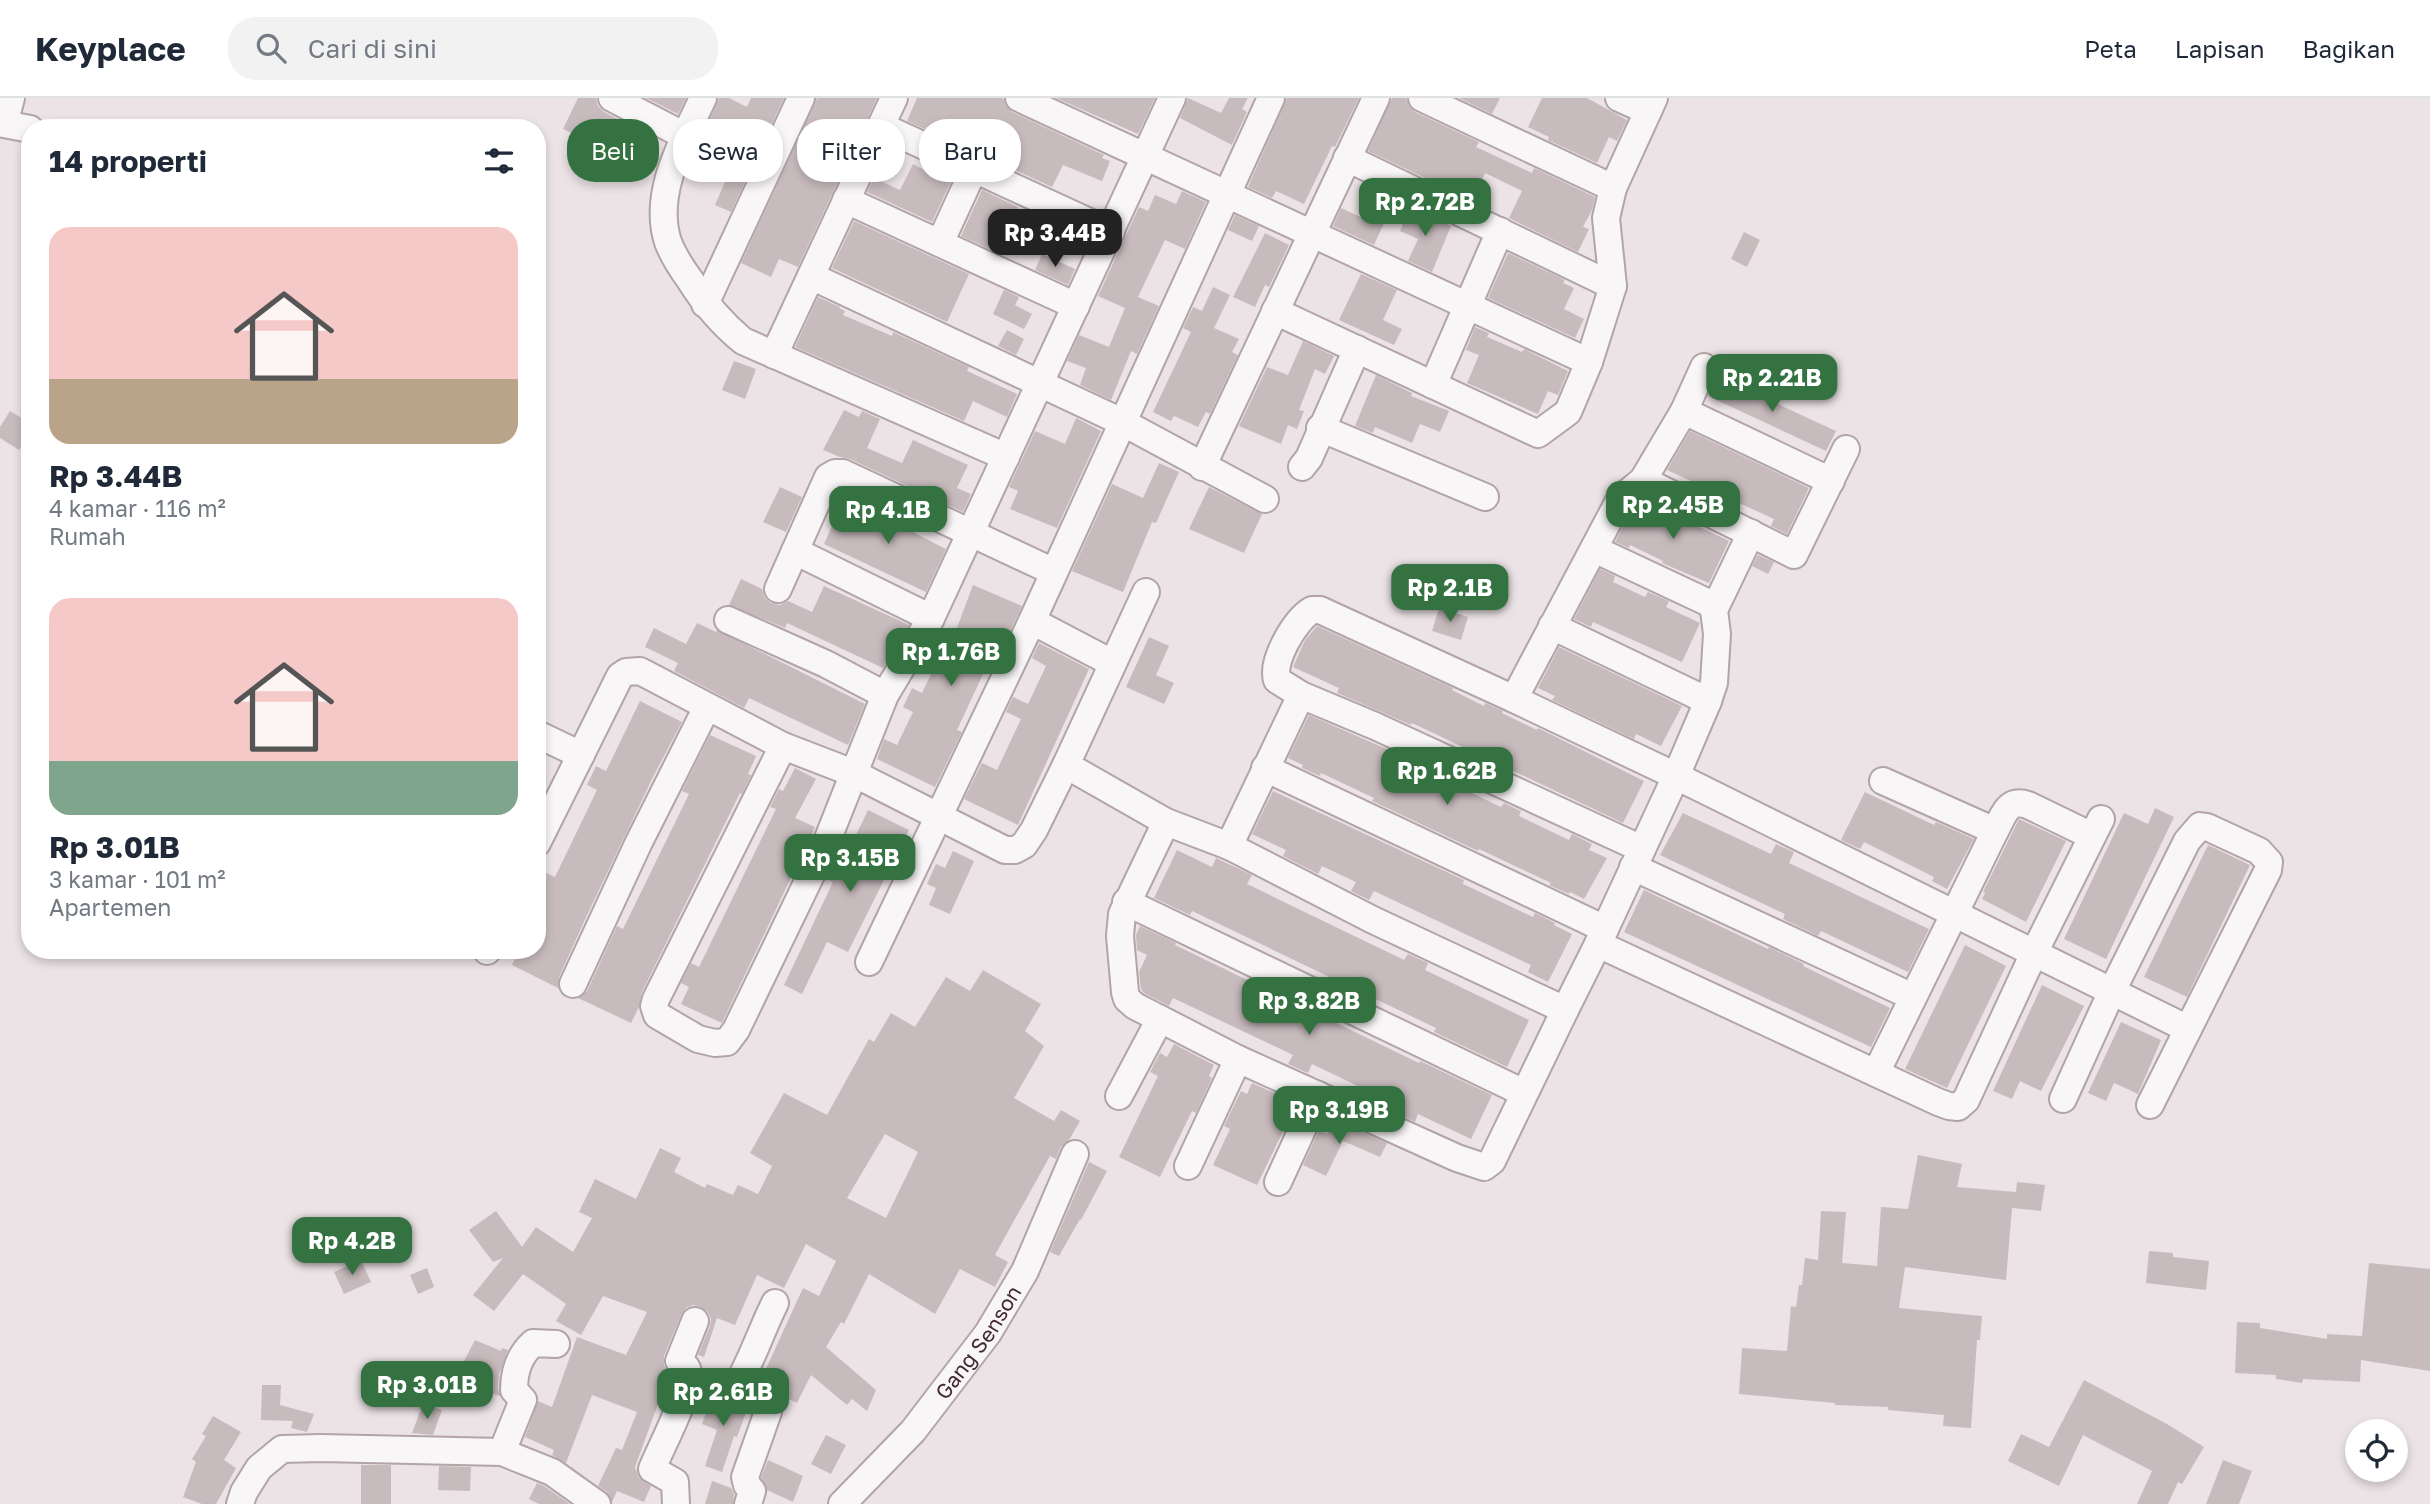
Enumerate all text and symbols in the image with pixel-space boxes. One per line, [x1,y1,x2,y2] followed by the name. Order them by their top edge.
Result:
[228,17,718,80] search box
[35,29,186,68] text: Keyplace
[252,29,290,67] icon: search
[308,33,437,64] text: Cari di sini
[2084,34,2137,63] text: Peta
[2175,34,2265,63] text: Lapisan
[2303,34,2395,63] text: Bagikan
[567,119,659,182] chip: Beli
[673,119,783,182] chip: Sewa
[797,119,905,182] chip: Filter
[919,119,1021,182] chip: Baru
[480,142,518,180] icon: filters
[49,143,207,179] text: 14 properti
[1353,178,1497,238] pin: Rp 2.72B
[1375,187,1475,215] text: Rp 2.72B
[983,209,1127,269] pin: Rp 3.44B
[1004,218,1106,246] text: Rp 3.44B
[221,273,347,399] icon: home
[1700,354,1844,414] pin: Rp 2.21B
[1722,363,1822,391] text: Rp 2.21B
[49,458,182,494] text: Rp 3.44B
[1601,482,1745,541] pin: Rp 2.45B
[823,486,953,546] pin: Rp 4.1B
[1622,490,1724,518] text: Rp 2.45B
[49,494,226,522] text: 4 kamar · 116 m²
[845,495,931,523] text: Rp 4.1B
[49,522,126,550] text: Rumah
[1385,564,1515,624] pin: Rp 2.1B
[1407,573,1493,601] text: Rp 2.1B
[879,628,1023,688] pin: Rp 1.76B
[902,637,1000,665] text: Rp 1.76B
[221,644,347,770] icon: home
[1375,748,1519,807] pin: Rp 1.62B
[1397,756,1497,784] text: Rp 1.62B
[49,829,180,865] text: Rp 3.01B
[778,834,922,894] pin: Rp 3.15B
[800,843,900,871] text: Rp 3.15B
[49,865,226,893] text: 3 kamar · 101 m²
[49,893,171,921] text: Apartemen
[1237,978,1381,1037] pin: Rp 3.82B
[1258,986,1360,1014] text: Rp 3.82B
[1267,1086,1411,1146] pin: Rp 3.19B
[1289,1095,1389,1123] text: Rp 3.19B
[287,1218,417,1277] pin: Rp 4.2B
[308,1226,396,1254] text: Rp 4.2B
[929,1281,1026,1404] street label: Gang Senson
[355,1362,499,1421] pin: Rp 3.01B
[651,1368,795,1428] pin: Rp 2.61B
[377,1370,477,1398] text: Rp 3.01B
[673,1377,773,1405] text: Rp 2.61B
[2345,1419,2408,1482] map controls
[2345,1419,2408,1482] button: locate

